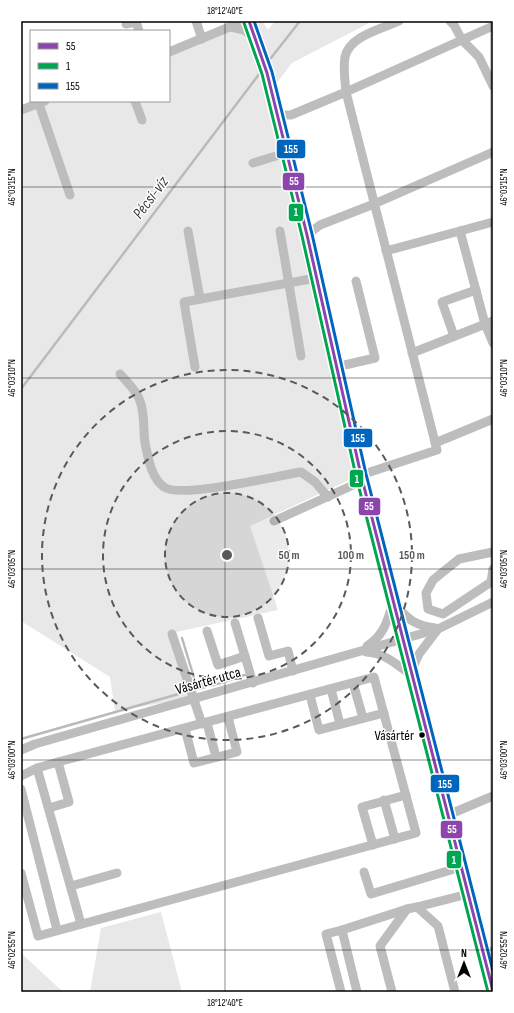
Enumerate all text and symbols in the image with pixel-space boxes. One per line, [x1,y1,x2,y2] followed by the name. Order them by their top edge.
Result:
[207,5,243,17] text: 18°12'40"E
[30,30,170,102] legend
[66,39,76,54] text: 55
[66,59,71,74] text: 1
[66,79,80,94] text: 155
[276,139,306,159] line badge: 155
[284,143,298,156] text: 155
[6,168,18,206] text: 46°03'15"N
[498,168,510,206] text: 46°03'15"N
[129,172,174,223] water label: Pécsi-víz
[282,172,305,191] line badge: 55
[289,175,299,188] text: 55
[288,203,304,222] line badge: 1
[294,206,299,219] text: 1
[6,359,18,397] text: 46°03'10"N
[498,359,510,397] text: 46°03'10"N
[343,428,373,448] line badge: 155
[351,432,365,445] text: 155
[349,469,364,488] line badge: 1
[355,473,360,486] text: 1
[358,497,381,516] line badge: 55
[364,500,374,513] text: 55
[220,548,234,562] centre of rings
[279,548,299,563] text: 50 m
[338,548,364,563] text: 100 m
[399,548,425,563] text: 150 m
[6,550,18,588] text: 46°03'05"N
[498,550,510,588] text: 46°03'05"N
[173,663,243,699] street label: Vásártér utca
[374,727,414,744] place label: Vásártér
[417,730,427,740] marker: Vásártér
[6,741,18,779] text: 46°03'00"N
[498,741,510,779] text: 46°03'00"N
[430,774,460,793] line badge: 155
[438,778,452,791] text: 155
[440,820,463,839] line badge: 55
[447,823,457,836] text: 55
[446,850,462,869] line badge: 1
[452,854,457,867] text: 1
[6,931,18,969] text: 46°02'55"N
[498,931,510,969] text: 46°02'55"N
[444,943,484,983] north arrow
[461,947,467,960] text: N
[207,997,243,1009] text: 18°12'40"E

